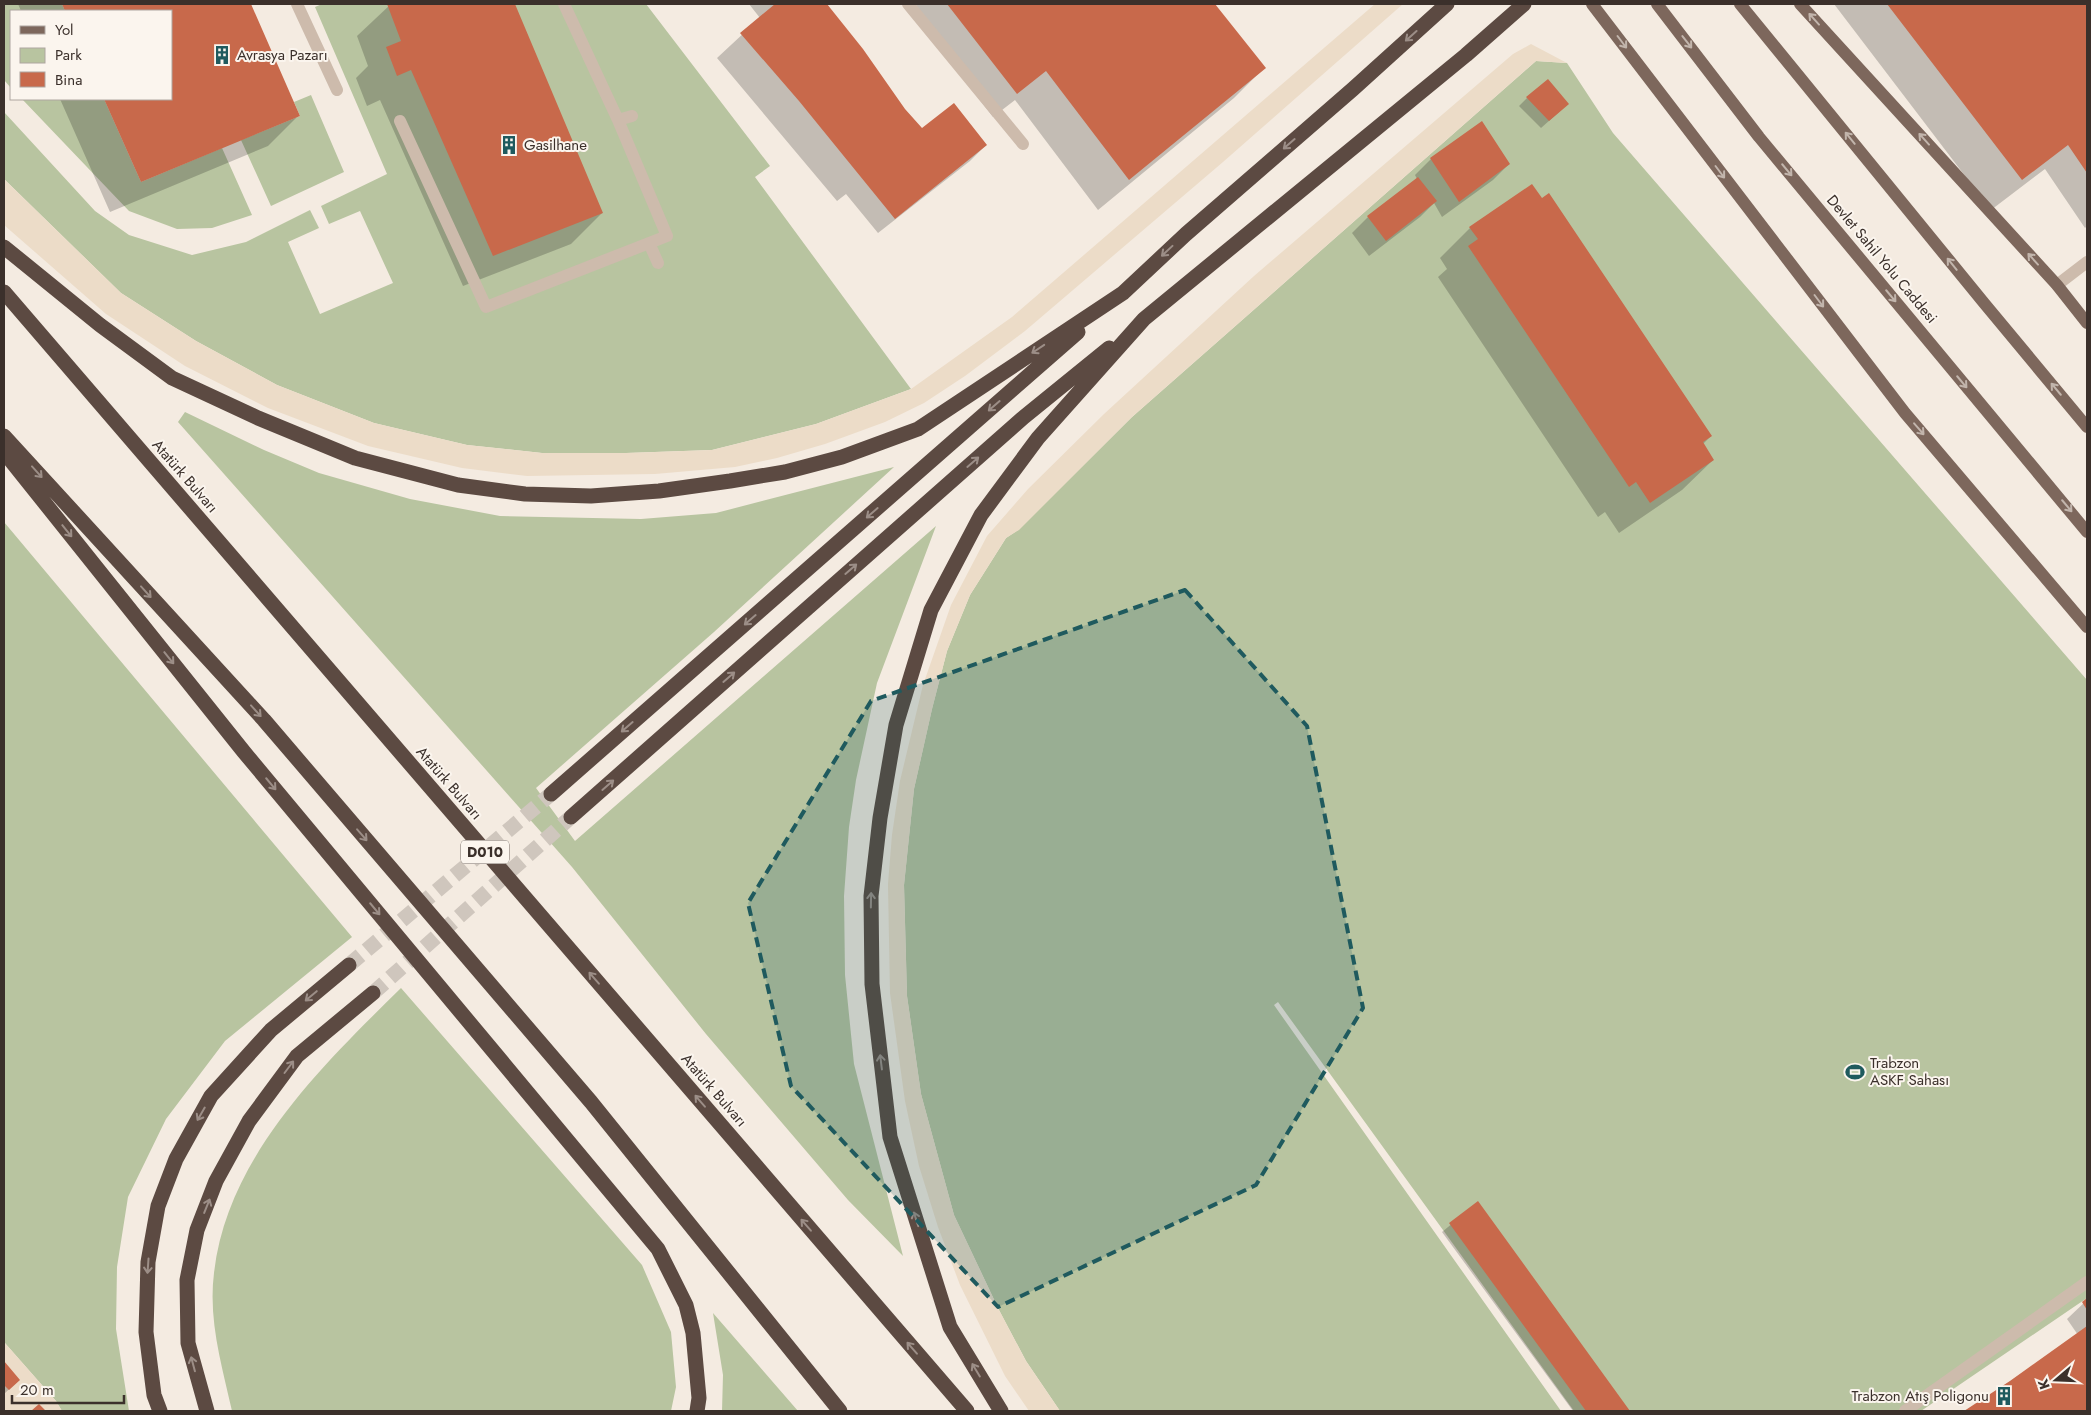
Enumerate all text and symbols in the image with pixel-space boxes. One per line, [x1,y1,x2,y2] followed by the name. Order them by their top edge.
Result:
[10,10,172,100] legend
[1808,13,1820,26] one-way arrow
[55,19,74,41] text: Yol
[1405,31,1418,42] one-way arrow
[1682,35,1692,49] one-way arrow
[1616,36,1627,49] one-way arrow
[55,44,82,66] text: Park
[211,44,233,66] building icon: Avrasya Pazarı
[237,44,328,66] place label: Avrasya Pazarı
[55,69,82,91] text: Bina
[1844,132,1855,145] one-way arrow
[1918,133,1930,146] one-way arrow
[498,134,520,156] building icon: Gasilhane
[524,134,587,156] place label: Gasilhane
[1283,138,1296,150] one-way arrow
[1782,164,1793,177] one-way arrow
[1715,165,1726,178] one-way arrow
[1822,190,1942,328] street label: Devlet Sahil Yolu Caddesi
[1161,245,1174,257] one-way arrow
[2028,253,2039,266] one-way arrow
[1947,258,1958,271] one-way arrow
[1885,289,1896,302] one-way arrow
[1814,294,1824,308] one-way arrow
[1032,344,1046,354] one-way arrow
[1957,375,1968,388] one-way arrow
[2050,383,2062,396] one-way arrow
[988,400,1001,411] one-way arrow
[1913,422,1924,435] one-way arrow
[147,434,223,518] street label: Atatürk Bulvarı
[966,456,979,468] one-way arrow
[31,465,43,478] one-way arrow
[2061,500,2072,513] one-way arrow
[865,507,878,519] one-way arrow
[62,524,73,537] one-way arrow
[845,564,858,575] one-way arrow
[140,585,152,598] one-way arrow
[743,614,756,626] one-way arrow
[163,651,174,664] one-way arrow
[723,671,736,683] one-way arrow
[250,705,262,718] one-way arrow
[621,721,634,733] one-way arrow
[411,741,487,825] street label: Atatürk Bulvarı
[265,777,276,790] one-way arrow
[601,779,614,791] one-way arrow
[356,828,368,841] one-way arrow
[461,840,509,864] road number: D010
[866,892,876,908] one-way arrow
[369,902,380,915] one-way arrow
[588,972,600,985] one-way arrow
[305,991,318,1002] one-way arrow
[676,1048,752,1132] street label: Atatürk Bulvarı
[1870,1052,1949,1091] place label: Trabzon ASKF Sahası
[876,1054,886,1070] one-way arrow
[284,1061,295,1074] one-way arrow
[1844,1061,1866,1083] sports icon: Trabzon ASKF Sahası
[694,1095,706,1108] one-way arrow
[196,1107,206,1122] one-way arrow
[203,1198,212,1213] one-way arrow
[911,1212,920,1228] one-way arrow
[800,1218,812,1231] one-way arrow
[144,1258,153,1274] one-way arrow
[906,1341,918,1354] one-way arrow
[2031,1355,2081,1405] north arrow
[188,1357,198,1373] one-way arrow
[970,1363,980,1377] one-way arrow
[12,1372,125,1404] scale bar
[2033,1376,2055,1392] text: K
[20,1379,54,1401] text: 20 m
[1852,1385,1989,1407] place label: Trabzon Atış Poligonu
[1993,1385,2015,1407] building icon: Trabzon Atış Poligonu

